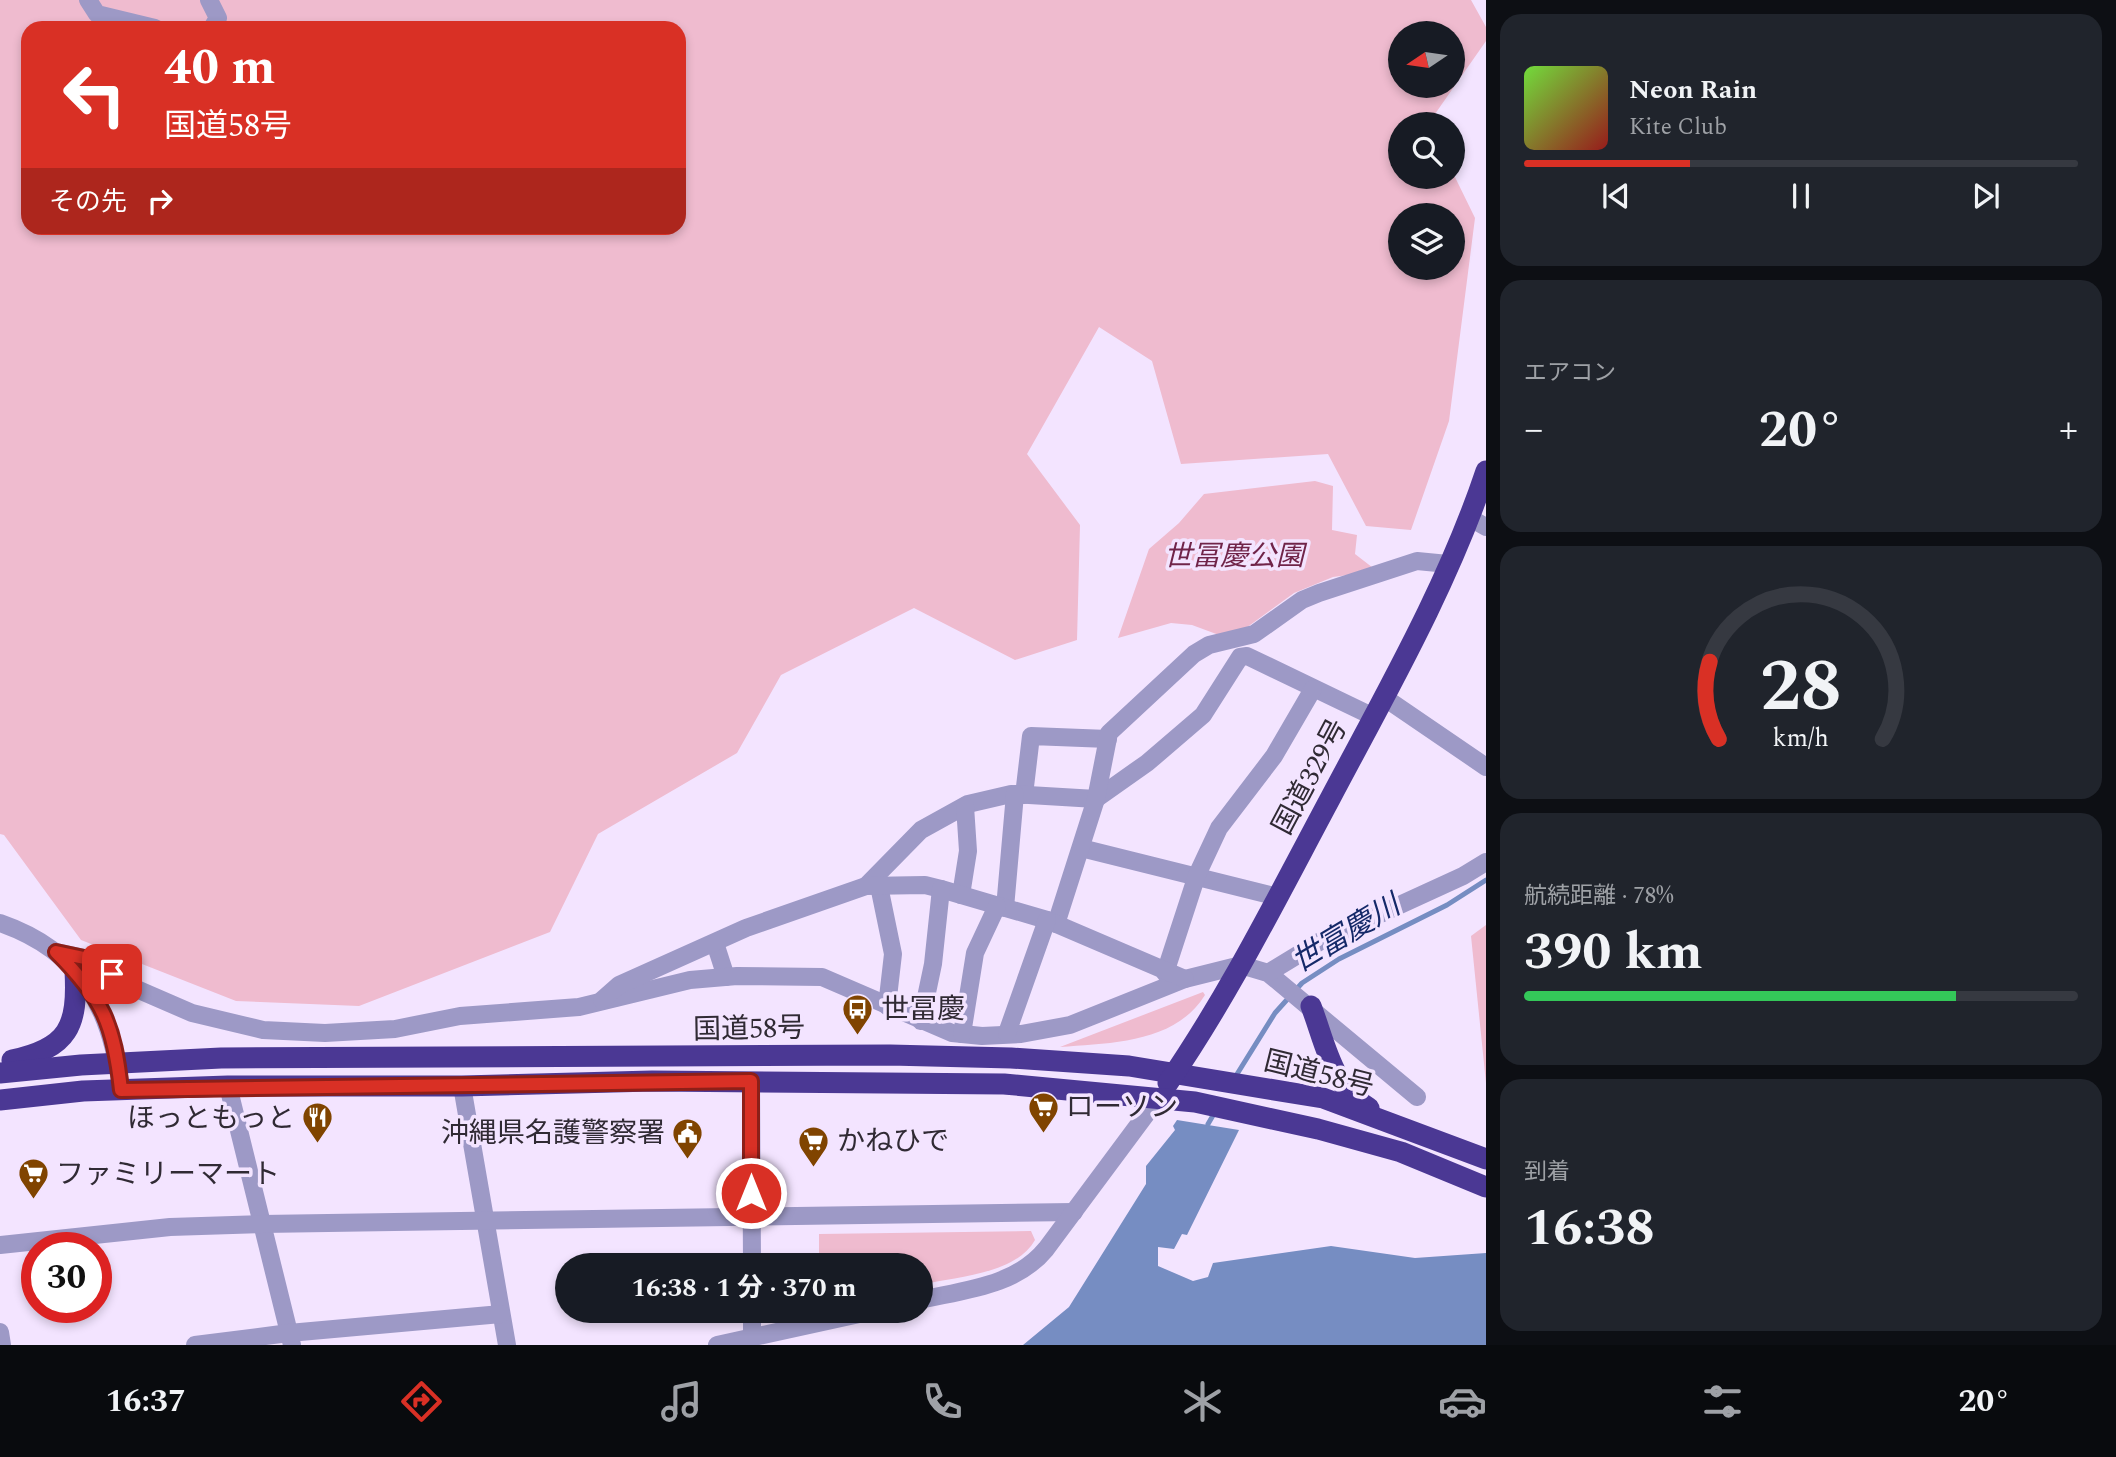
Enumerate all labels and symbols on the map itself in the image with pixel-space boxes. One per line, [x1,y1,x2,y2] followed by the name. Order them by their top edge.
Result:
[1388,21,1465,98] north arrow
[1164,535,1308,578] park label: 世冨慶公園
[1261,711,1359,843] street label: 国道329号
[1283,882,1412,985] water label: 世富慶川
[82,944,142,1004] pin
[881,988,965,1031] place label: 世冨慶
[841,992,875,1036] bus stop icon: 世冨慶
[693,1007,805,1051] street label: 国道58号
[1259,1040,1379,1108] street label: 国道58号
[1066,1086,1178,1129] place label: ローソン
[1026,1090,1060,1134] supermarket icon: ローソン
[127,1097,295,1140] place label: ほっともっと
[301,1101,335,1145] restaurant icon: ほっともっと
[441,1112,665,1155] place label: 沖縄県名護警察署
[671,1116,705,1160] public building icon: 沖縄県名護警察署
[837,1120,949,1163] place label: かねひで
[797,1124,831,1168] supermarket icon: かねひで
[56,1153,280,1196] place label: ファミリーマート
[714,1156,788,1230] position arrow
[16,1157,50,1201] supermarket icon: ファミリーマート
[21,1232,112,1323] speed limit sign: 30

